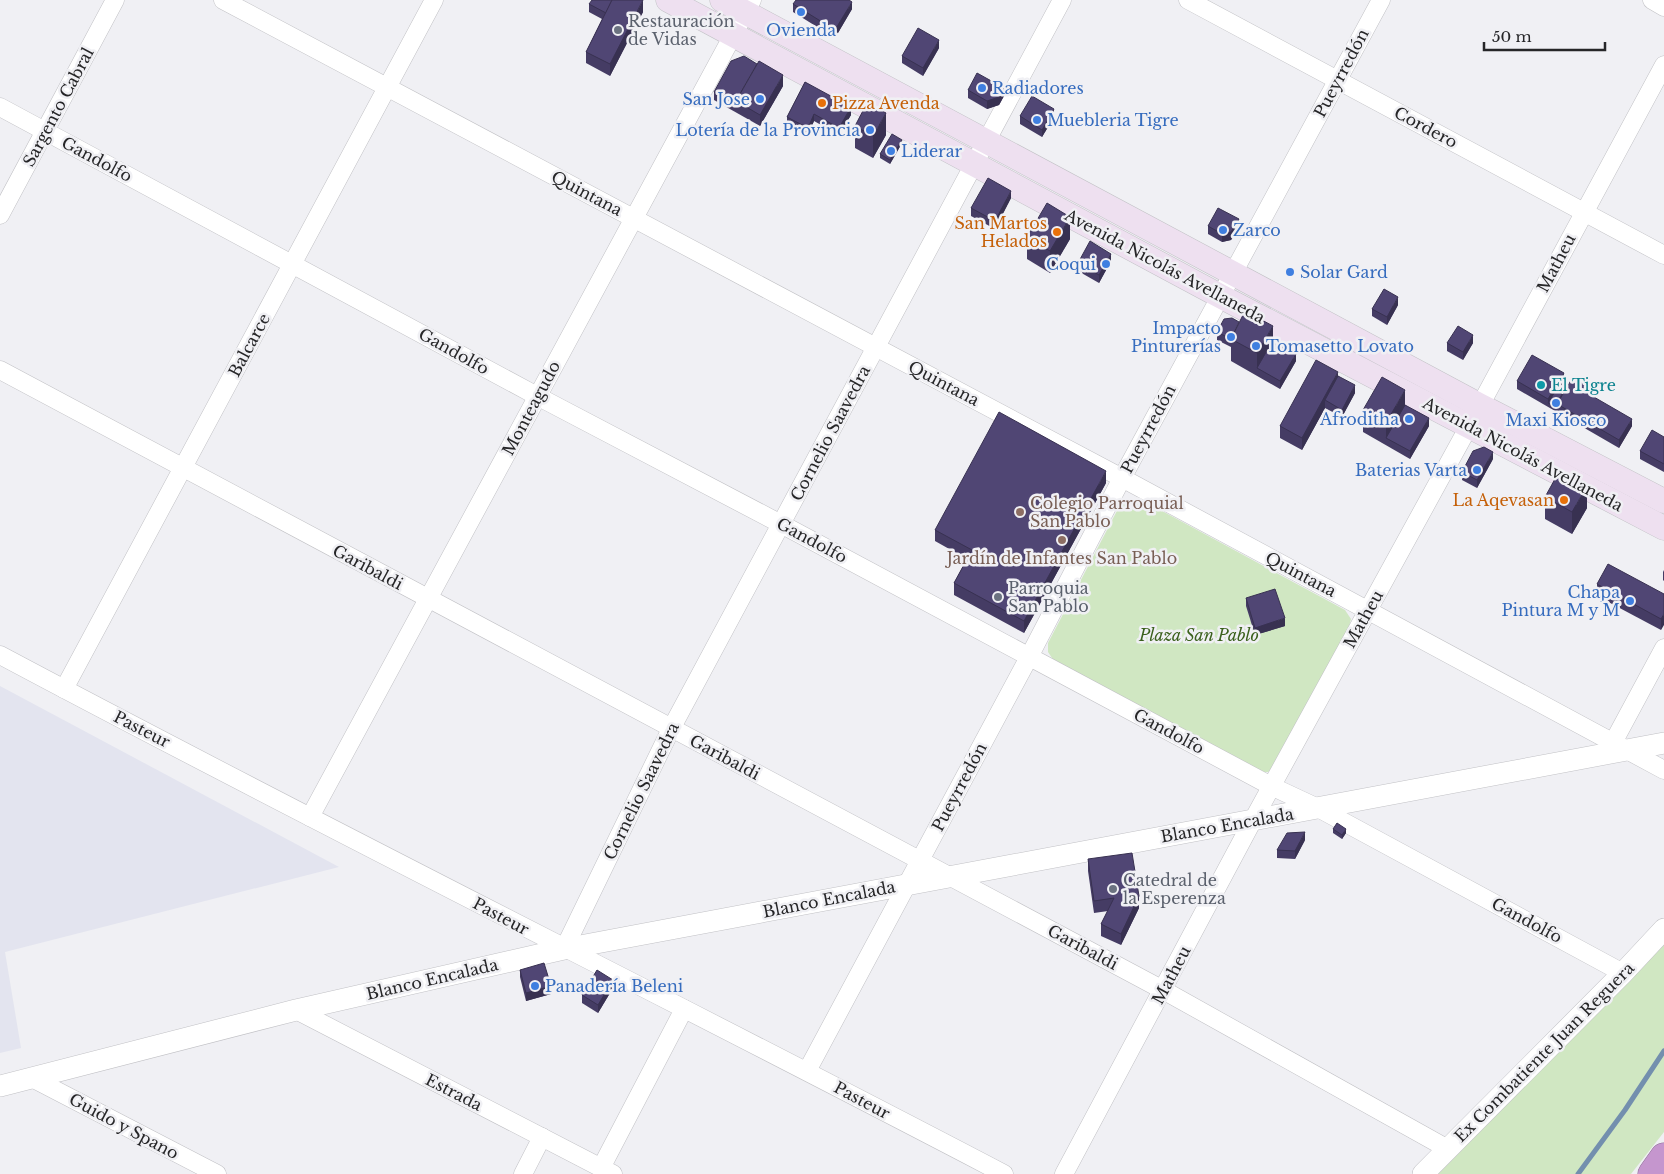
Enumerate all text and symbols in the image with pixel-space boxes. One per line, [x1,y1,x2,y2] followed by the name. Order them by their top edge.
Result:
[795,6,807,18] marker: Ovienda
[628,11,735,49] place label: Restauración de Vidas
[766,20,836,40] place label: Ovienda
[1484,20,1605,52] scale bar
[612,24,624,36] marker: Restauración de Vidas
[1309,25,1373,121] street label: Pueyrredón
[1492,27,1532,46] text: 50 m
[18,44,98,170] street label: Sargento Cabral
[992,78,1084,98] place label: Radiadores
[976,82,988,94] marker: Radiadores
[682,89,750,109] place label: San Jose
[754,93,766,105] marker: San Jose
[832,93,940,113] place label: Pizza Avenda
[816,97,828,109] marker: Pizza Avenda
[1391,102,1461,152] street label: Cordero
[1047,110,1179,130] place label: Muebleria Tigre
[1031,114,1043,126] marker: Muebleria Tigre
[676,120,860,140] place label: Lotería de la Provincia
[864,124,876,136] marker: Lotería de la Provincia
[58,132,136,186] street label: Gandolfo
[901,141,963,161] place label: Liderar
[885,145,897,157] marker: Liderar
[548,166,626,220] street label: Quintana
[1061,204,1269,327] street label: Avenida Nicolás Avellaneda
[954,213,1047,251] place label: San Martos Helados
[1233,220,1281,240] place label: Zarco
[1217,224,1229,236] marker: Zarco
[1051,226,1063,238] marker: San Martos Helados
[1532,230,1580,296] street label: Matheu
[1046,254,1097,274] place label: Coqui
[1100,258,1112,270] marker: Coqui
[1300,262,1388,282] place label: Solar Gard
[1284,266,1296,278] marker: Solar Gard
[224,310,274,380] street label: Balcarce
[1131,318,1221,356] place label: Impacto Pinturerías
[415,324,493,378] street label: Gandolfo
[1225,331,1237,343] marker: Impacto Pinturerías
[1266,336,1414,356] place label: Tomasetto Lovato
[1250,340,1262,352] marker: Tomasetto Lovato
[905,356,983,410] street label: Quintana
[498,357,564,459] street label: Monteagudo
[786,362,874,504] street label: Cornelio Saavedra
[1551,375,1616,395] place label: El Tigre
[1535,379,1547,391] marker: El Tigre
[1116,381,1180,477] street label: Pueyrredón
[1419,392,1627,515] street label: Avenida Nicolás Avellaneda
[1550,397,1562,409] marker: Maxi Kiosco
[1319,409,1399,429] place label: Afroditha
[1506,410,1606,430] place label: Maxi Kiosco
[1403,413,1415,425] marker: Afroditha
[1355,460,1467,480] place label: Baterias Varta
[1471,464,1483,476] marker: Baterias Varta
[1453,490,1554,510] place label: La Aqevasan
[1030,493,1184,531] place label: Colegio Parroquial San Pablo
[1558,494,1570,506] marker: La Aqevasan
[1014,506,1026,518] marker: Colegio Parroquial San Pablo
[773,513,851,567] street label: Gandolfo
[1056,534,1068,546] marker: Jardín de Infantes San Pablo
[329,540,407,594] street label: Garibaldi
[1262,547,1340,601] street label: Quintana
[945,548,1177,568] place label: Jardín de Infantes San Pablo
[1008,578,1089,616] place label: Parroquia San Pablo
[1502,582,1620,620] place label: Chapa Pintura M y M
[1339,586,1387,652] street label: Matheu
[992,591,1004,603] marker: Parroquia San Pablo
[1624,595,1636,607] marker: Chapa Pintura M y M
[1138,625,1259,645] park label: Plaza San Pablo
[1130,704,1208,758] street label: Gandolfo
[111,706,174,752] street label: Pasteur
[599,719,683,863] street label: Cornelio Saavedra
[686,730,764,784] street label: Garibaldi
[927,739,991,835] street label: Pueyrredón
[1159,803,1295,847] street label: Blanco Encalada
[1123,870,1226,908] place label: Catedral de la Esperenza
[761,876,897,922] street label: Blanco Encalada
[1107,883,1119,895] marker: Catedral de la Esperenza
[470,893,533,939] street label: Pasteur
[1488,893,1566,947] street label: Gandolfo
[1044,920,1122,974] street label: Garibaldi
[1147,942,1195,1008] street label: Matheu
[364,954,500,1004] street label: Blanco Encalada
[1450,958,1638,1146] street label: Ex Combatiente Juan Reguera
[545,976,684,996] place label: Panadería Beleni
[529,980,541,992] marker: Panadería Beleni
[422,1069,486,1115] street label: Estrada
[831,1077,894,1123] street label: Pasteur
[66,1089,182,1163] street label: Guido y Spano

